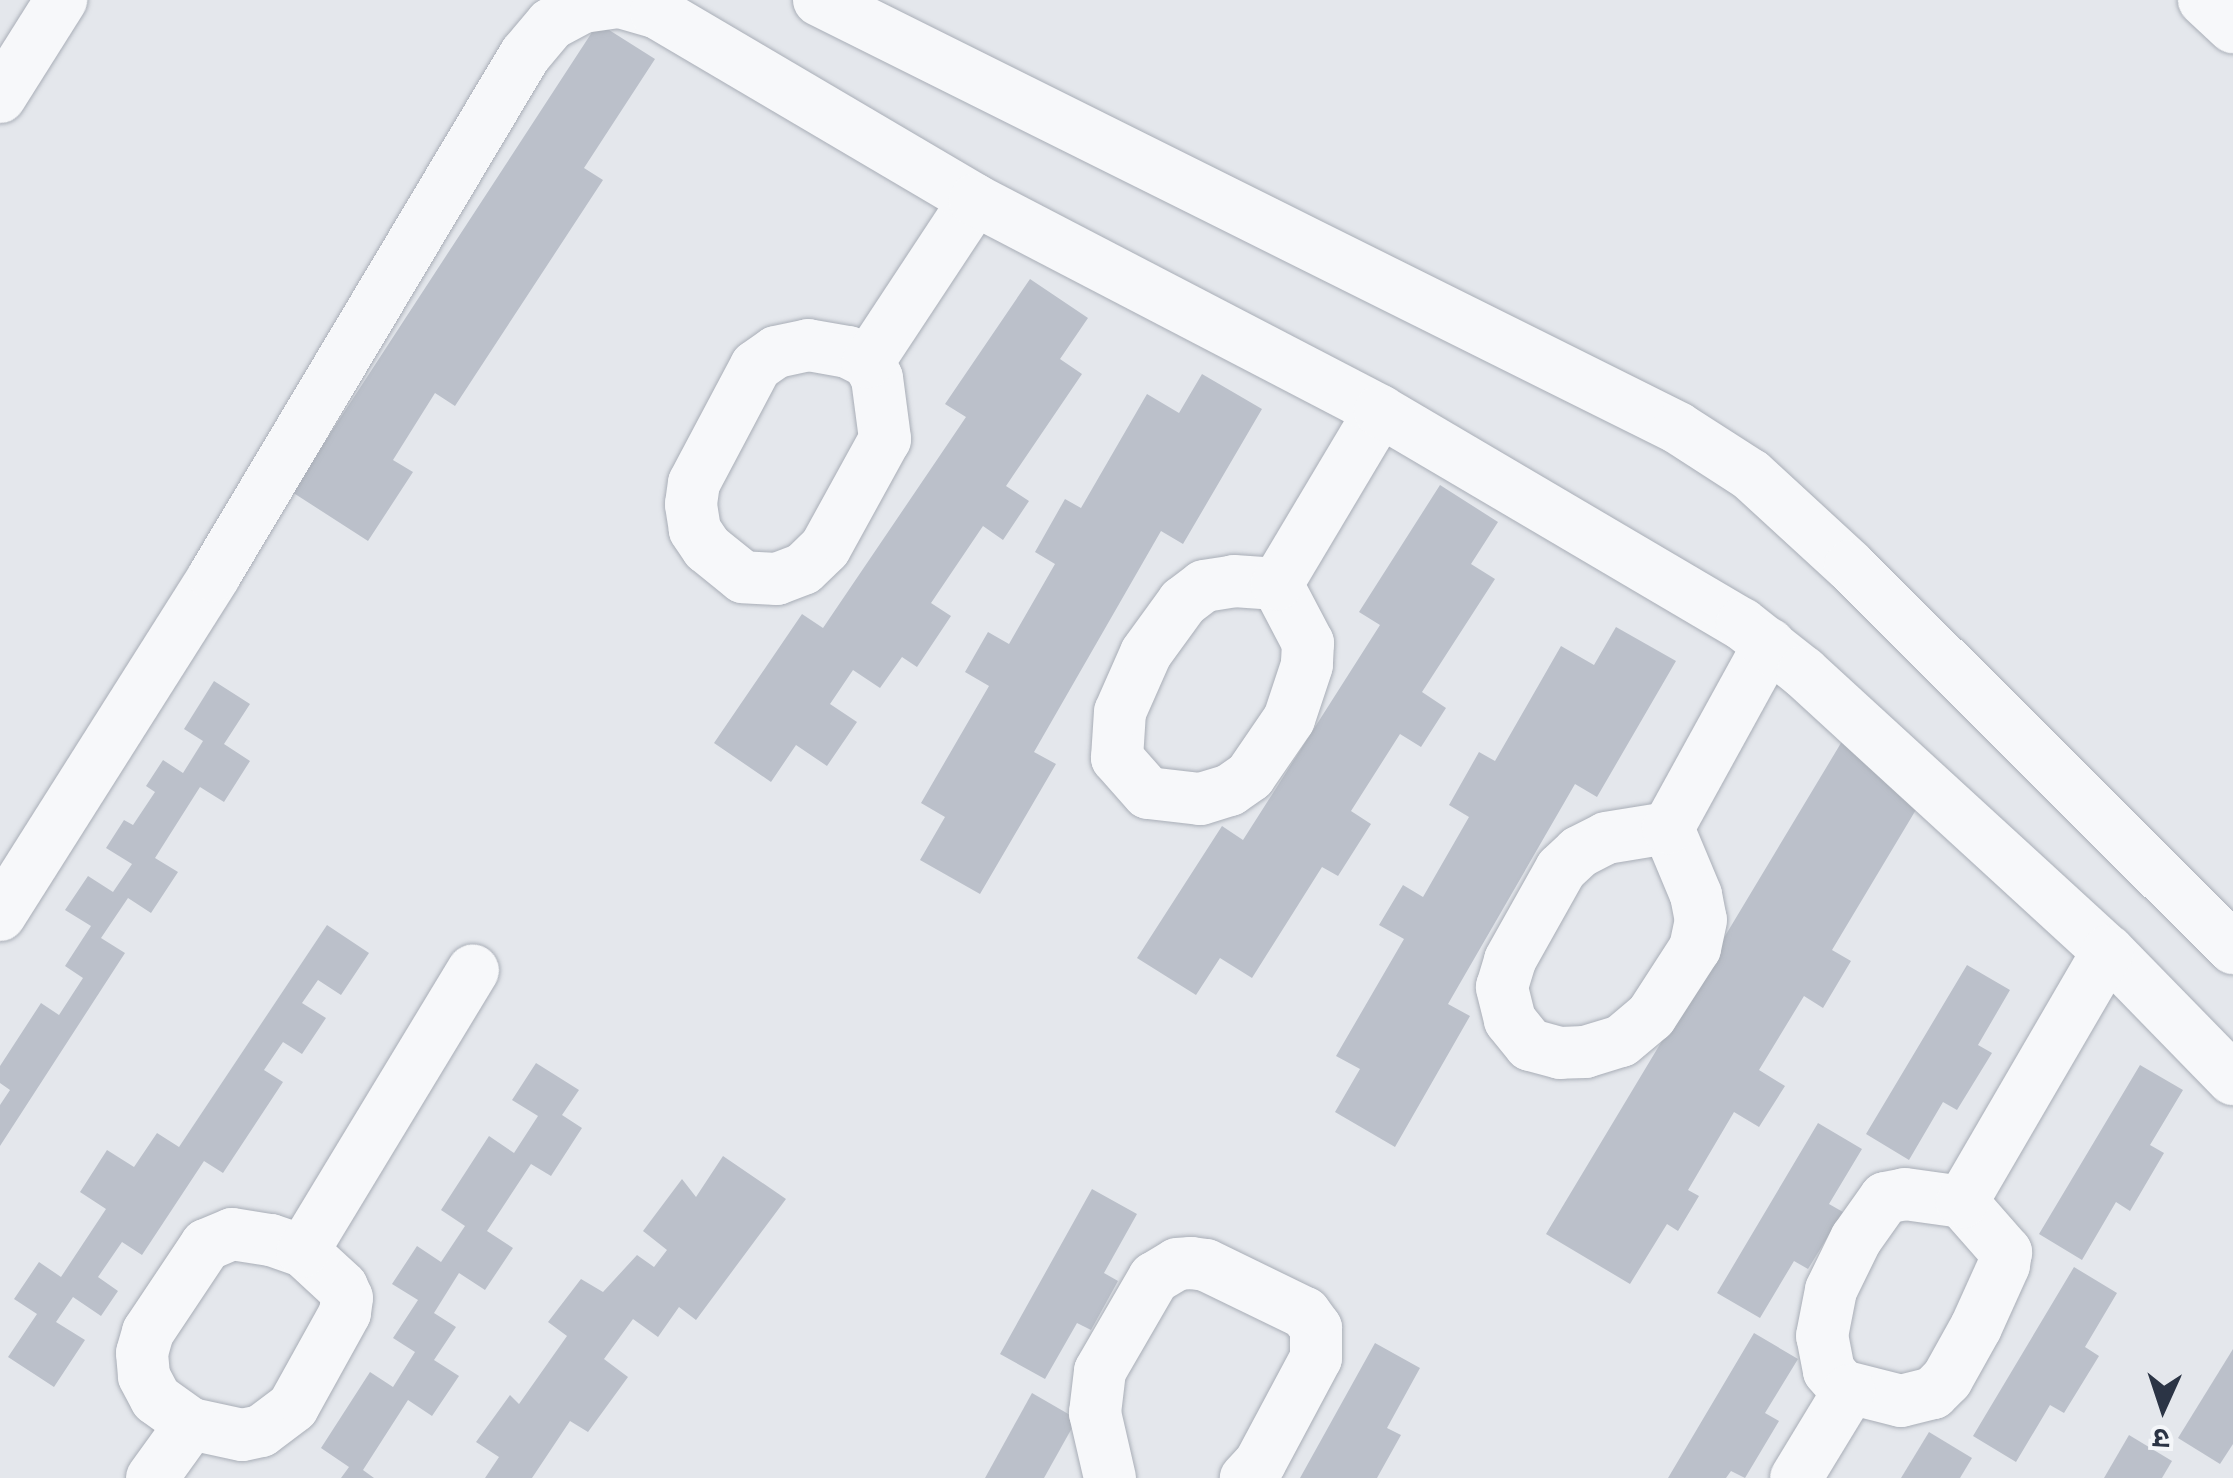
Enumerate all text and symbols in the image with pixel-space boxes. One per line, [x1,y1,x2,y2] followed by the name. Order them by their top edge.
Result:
[2113,1358,2213,1458] north arrow
[2152,1422,2170,1455] text: उ

